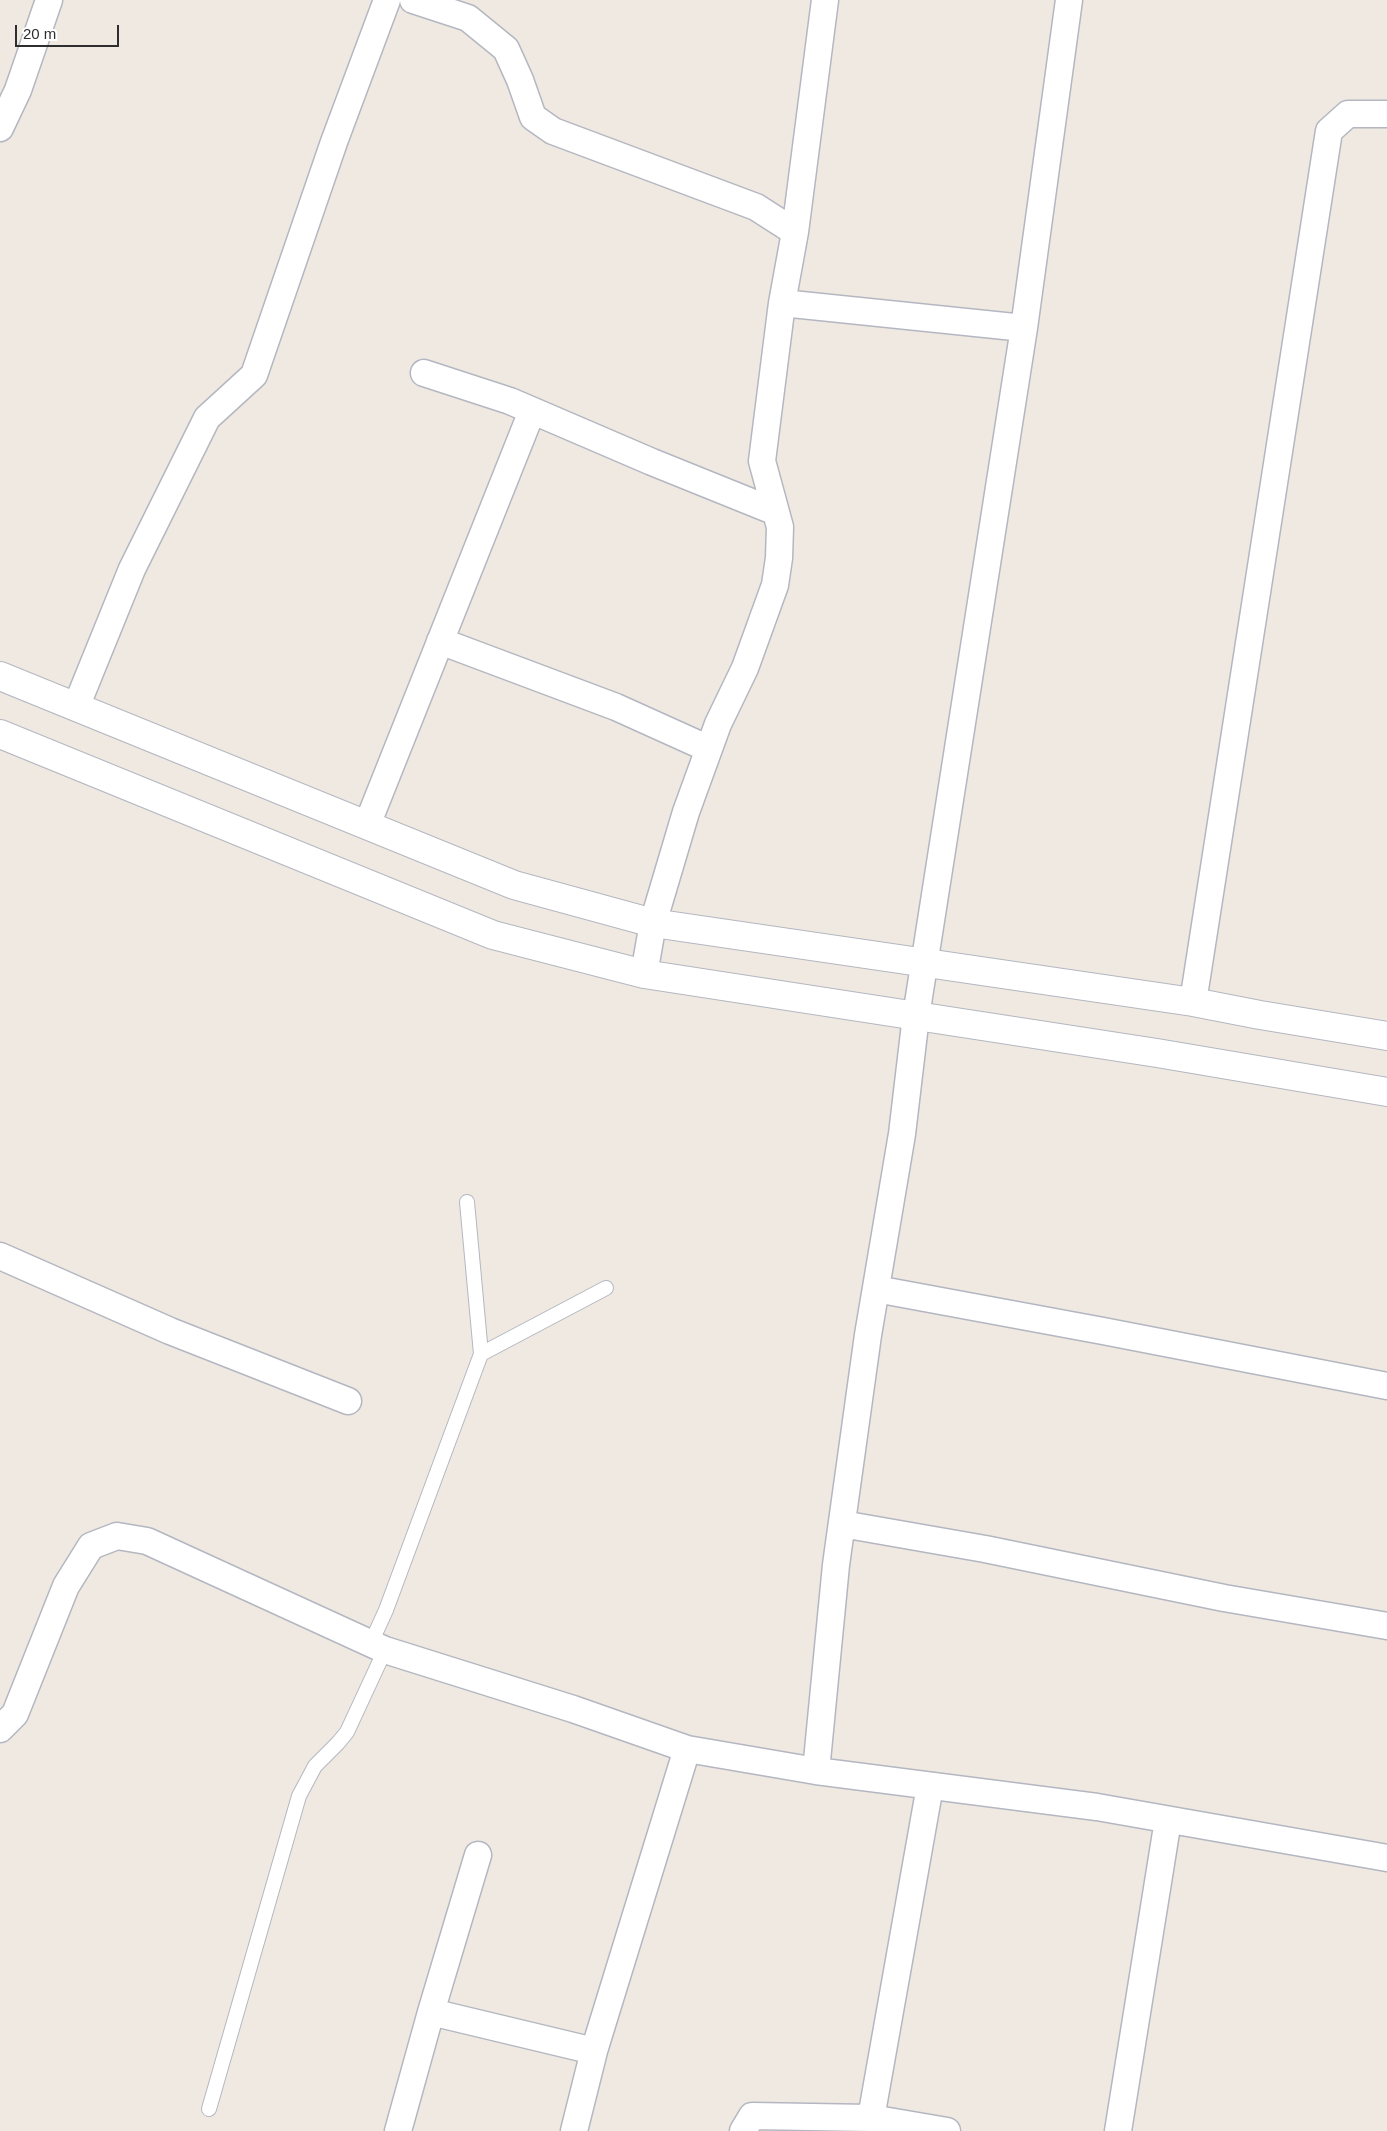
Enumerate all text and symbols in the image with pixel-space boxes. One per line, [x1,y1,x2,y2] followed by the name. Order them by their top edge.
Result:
[18,15,121,47] scale bar
[23,25,56,42] text: 20 m

